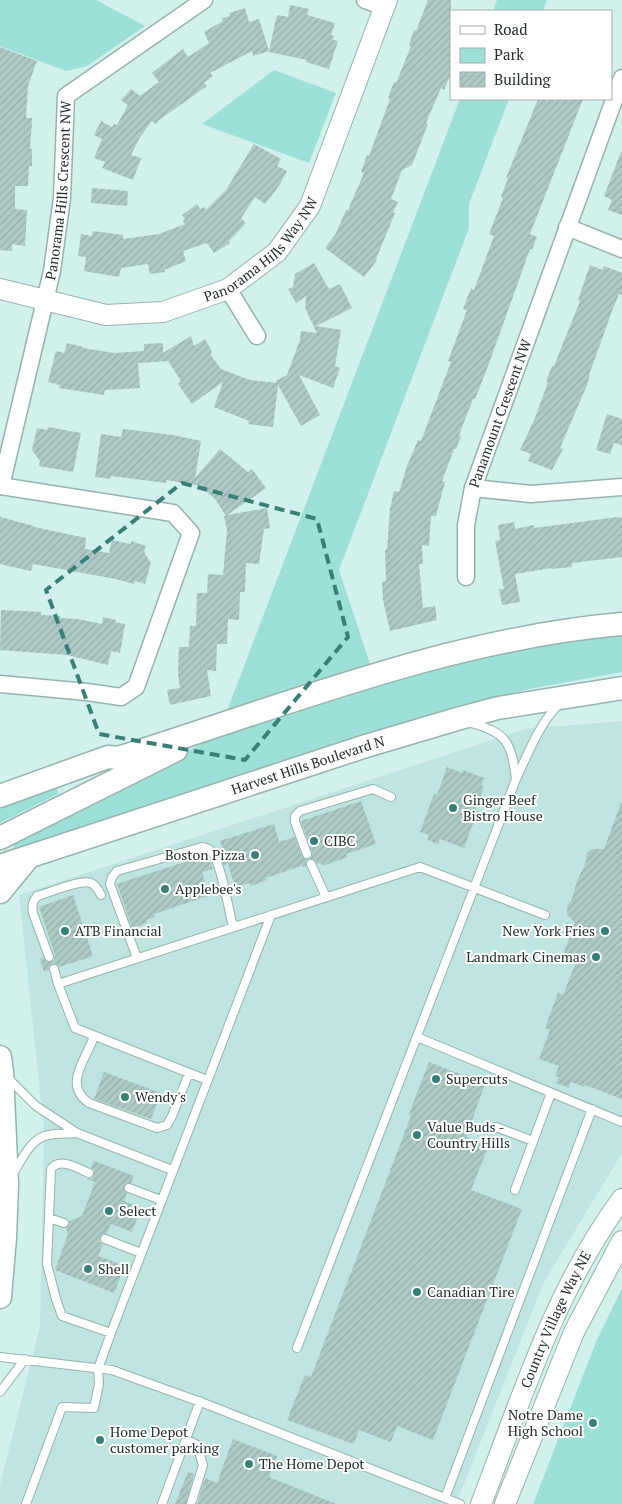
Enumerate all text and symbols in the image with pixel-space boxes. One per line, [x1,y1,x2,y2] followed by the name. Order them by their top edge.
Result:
[450,10,612,100] legend
[494,19,527,39] text: Road
[494,44,524,64] text: Park
[494,69,552,89] text: Building
[40,99,75,282] street label: Panorama Hills Crescent NW
[201,193,322,306] street label: Panorama Hills Way NW
[464,335,536,490] street label: Panamount Crescent NW
[229,731,387,799] street label: Harvest Hills Boulevard N
[463,790,543,825] place label: Ginger Beef Bistro House
[447,802,459,814] marker: Ginger Beef Bistro House
[324,831,356,850] place label: CIBC
[308,835,320,847] marker: CIBC
[165,845,245,864] place label: Boston Pizza
[249,849,261,861] marker: Boston Pizza
[175,879,242,898] place label: Applebee's
[159,883,171,895] marker: Applebee's
[75,921,162,940] place label: ATB Financial
[502,921,595,940] place label: New York Fries
[59,925,71,937] marker: ATB Financial
[599,925,611,937] marker: New York Fries
[466,947,586,966] place label: Landmark Cinemas
[590,951,602,963] marker: Landmark Cinemas
[446,1069,508,1088] place label: Supercuts
[430,1073,442,1085] marker: Supercuts
[135,1087,186,1106] place label: Wendy's
[119,1091,131,1103] marker: Wendy's
[427,1117,510,1152] place label: Value Buds - Country Hills
[411,1129,423,1141] marker: Value Buds - Country Hills
[119,1201,157,1220] place label: Select
[103,1205,115,1217] marker: Select
[515,1247,595,1391] street label: Country Village Way NE
[98,1259,129,1278] place label: Shell
[82,1263,94,1275] marker: Shell
[427,1282,515,1301] place label: Canadian Tire
[411,1286,423,1298] marker: Canadian Tire
[508,1405,583,1440] place label: Notre Dame High School
[587,1417,599,1429] marker: Notre Dame High School
[110,1422,220,1457] place label: Home Depot customer parking
[94,1434,106,1446] marker: Home Depot customer parking
[259,1454,365,1473] place label: The Home Depot
[243,1458,255,1470] marker: The Home Depot

